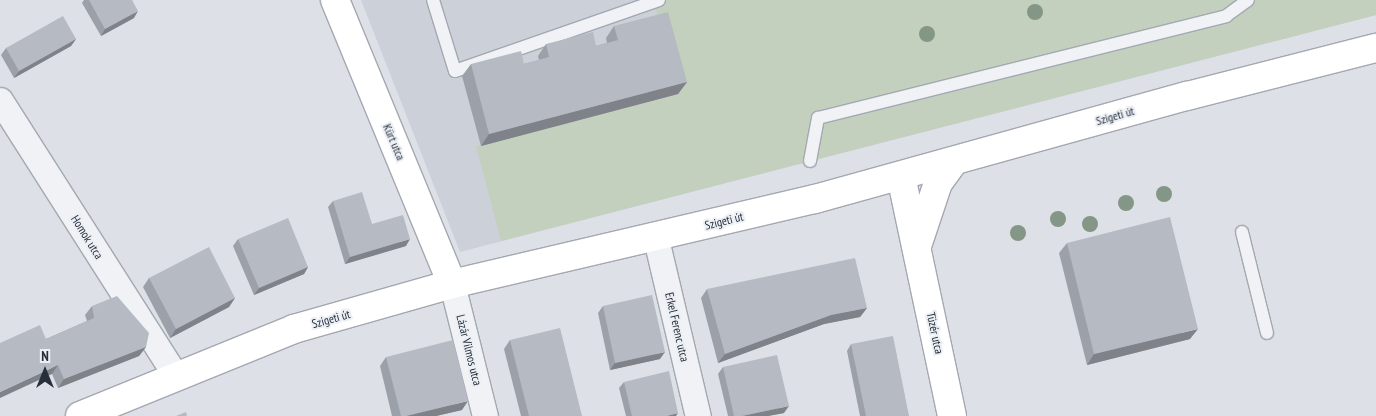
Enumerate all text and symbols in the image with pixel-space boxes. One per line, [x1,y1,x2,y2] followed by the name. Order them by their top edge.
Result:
[1094,104,1136,128] street label: Szigeti út
[380,122,408,162] street label: Kürt utca
[703,209,745,233] street label: Szigeti út
[68,212,106,262] street label: Homok utca
[662,291,692,363] street label: Erkel Ferenc utca
[310,307,352,331] street label: Szigeti út
[924,311,946,355] street label: Tüzér utca
[453,313,485,387] street label: Lázár Vilmos utca
[20,346,70,396] north arrow
[41,347,49,365] text: N

